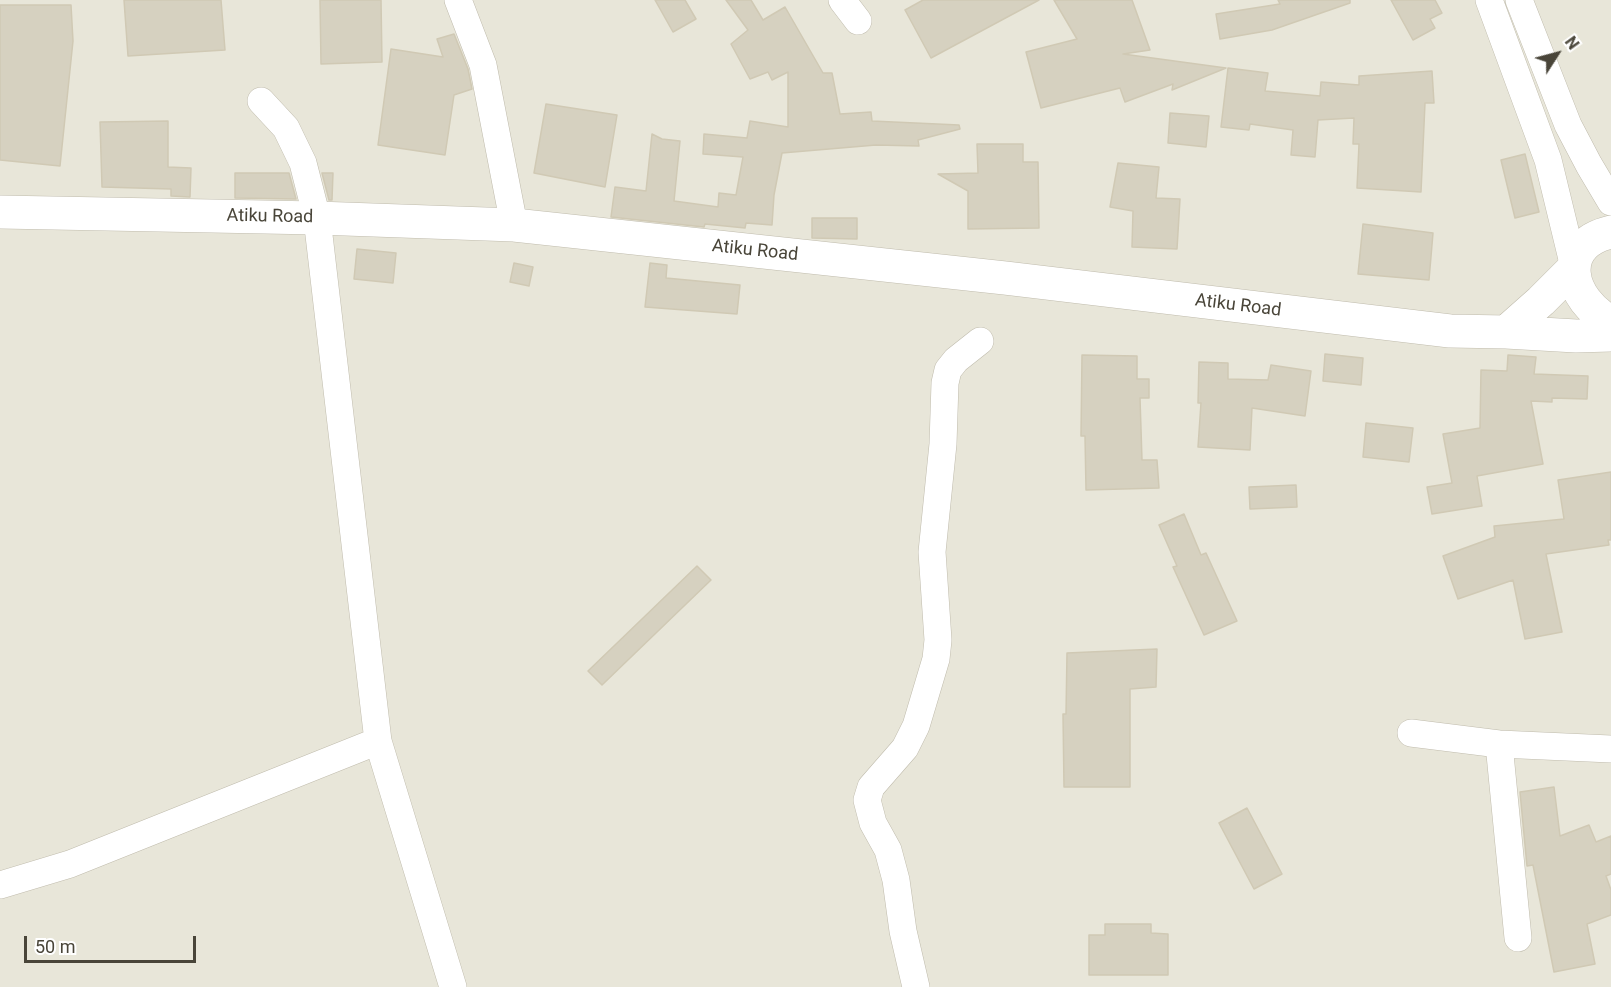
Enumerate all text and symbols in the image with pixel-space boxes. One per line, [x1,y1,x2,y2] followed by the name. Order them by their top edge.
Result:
[1527,24,1587,84] north arrow
[1561,33,1583,53] text: N
[226,205,314,229] street label: Atiku Road
[711,236,799,266] street label: Atiku Road
[1194,290,1282,322] street label: Atiku Road
[27,924,200,962] scale bar
[35,936,75,957] text: 50 m

